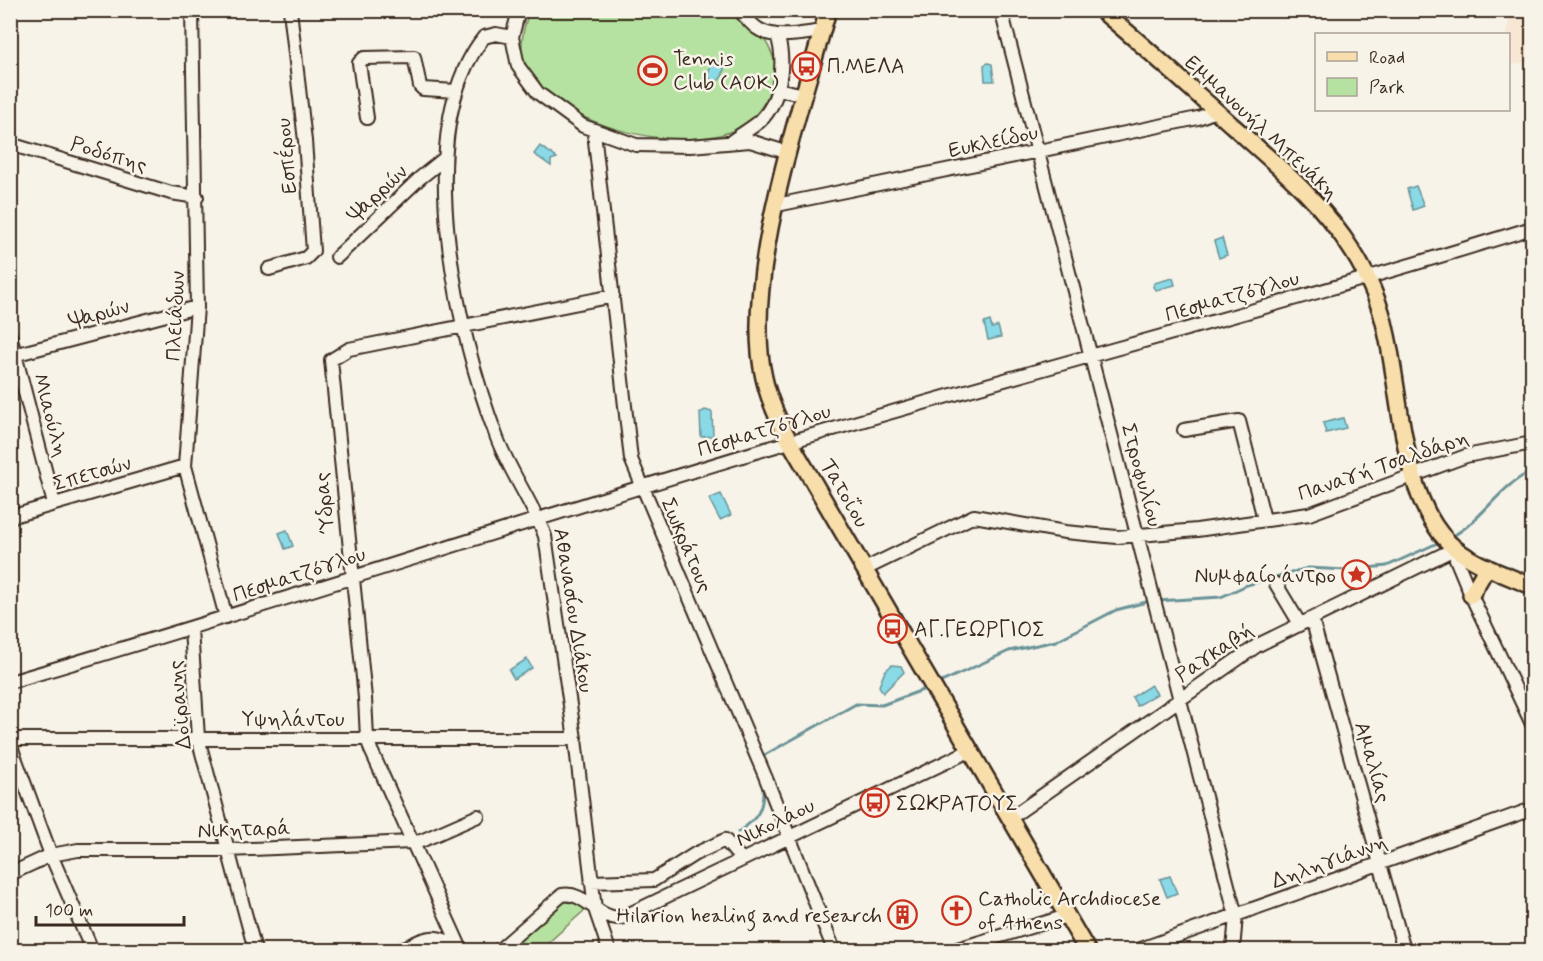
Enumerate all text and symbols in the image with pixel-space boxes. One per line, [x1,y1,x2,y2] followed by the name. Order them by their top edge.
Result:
[1315,33,1510,111] legend
[673,45,779,97] place label: Tennis Club (AOK)
[1369,46,1405,70] text: Road
[1178,49,1344,206] street label: Εμμανουήλ Μπενάκη
[790,50,822,82] bus stop icon: Π.ΜΕΛΑ
[827,53,905,81] place label: Π.ΜΕΛΑ
[636,54,668,86] sports icon: Tennis Club (AOK)
[1369,76,1405,100] text: Park
[269,117,304,195] street label: Εσπέρου
[946,119,1041,165] street label: Ευκλείδου
[67,130,150,180] street label: Ροδόπης
[341,159,414,229] street label: Ψαρρών
[1162,264,1302,329] street label: Πεσματζόγλου
[160,270,192,362] street label: Πλειάδων
[65,293,132,336] street label: Ψαρών
[25,370,75,460] street label: Μιαούλη
[694,397,834,465] street label: Πεσματζόγλου
[1114,421,1168,530] street label: Στροφυλίου
[1294,424,1472,508] street label: Παναγή Τσαλδάρη
[50,450,135,498] street label: Σπετσών
[813,454,875,533] street label: Τατοΐου
[308,471,342,535] street label: Ύδρας
[654,494,719,597] street label: Σωκράτους
[546,526,600,695] street label: Αθανασίου Διάκου
[229,540,369,610] street label: Πεσματζόγλου
[1341,559,1373,591] place icon: Νυμφαίο άντρο
[1195,562,1336,590] place label: Νυμφαίο άντρο
[877,613,909,645] bus stop icon: ΑΓ.ΓΕΩΡΓΙΟΣ
[914,616,1045,644] place label: ΑΓ.ΓΕΩΡΓΙΟΣ
[1170,617,1259,689] street label: Ραγκαβή
[161,659,199,751] street label: Δοϊρανης
[241,706,345,734] street label: Υψηλάντου
[1347,719,1397,806] street label: Αμαλίας
[859,787,891,819] bus stop icon: ΣΩΚΡΑΤΟΥΣ
[896,790,1018,818] place label: ΣΩΚΡΑΤΟΥΣ
[731,792,820,854] street label: Νικολάου
[197,814,291,846] street label: Νικηταρά
[1268,828,1391,896] street label: Δηληγιάννη
[978,885,1161,937] place label: Catholic Archdiocese of Athens
[36,889,184,927] scale bar
[941,894,973,926] church icon: Catholic Archdiocese of Athens
[45,899,93,923] text: 100 m
[887,899,919,931] building icon: Hilarion healing and research
[616,902,882,932] place label: Hilarion healing and research

